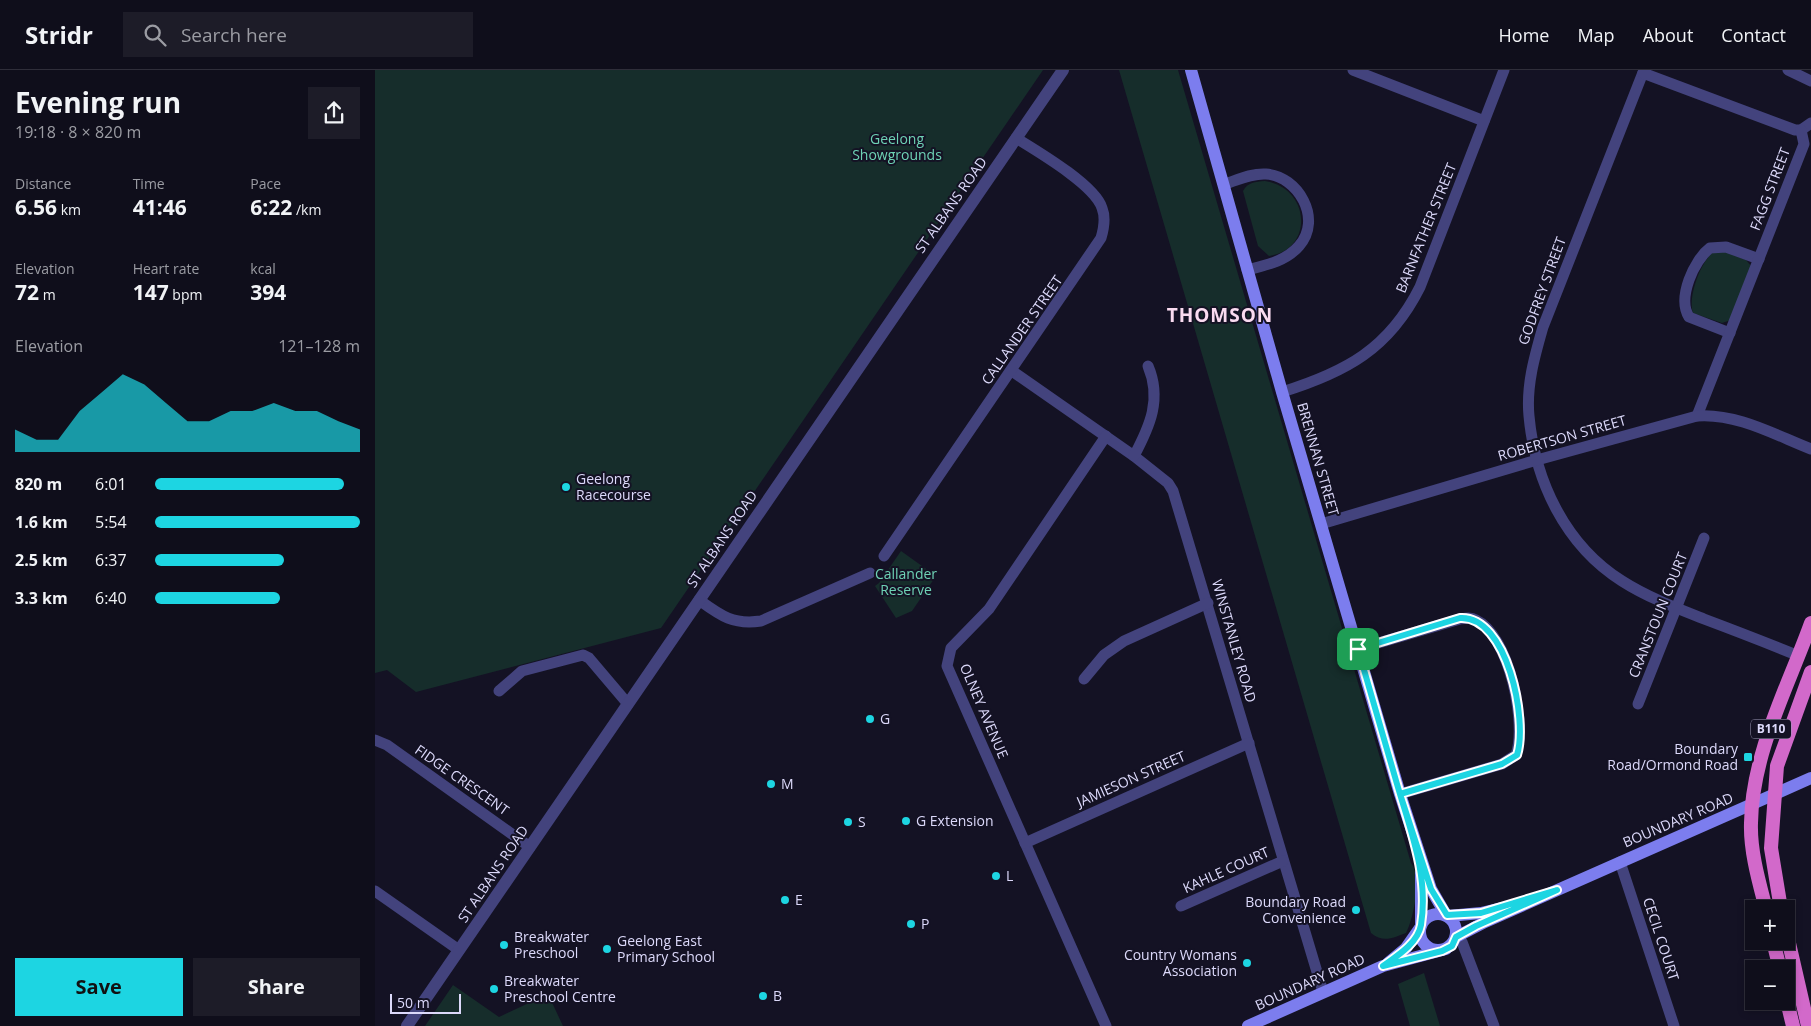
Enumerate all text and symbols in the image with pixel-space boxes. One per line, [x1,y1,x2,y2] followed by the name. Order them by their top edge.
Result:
[123,12,473,57] search box
[25,18,93,51] text: Stridr
[141,21,169,49] icon: search
[181,22,287,48] text: Search here
[1499,23,1549,47] text: Home
[1577,23,1615,47] text: Map
[1643,23,1693,47] text: About
[1721,23,1786,47] text: Contact
[15,83,181,121] text: Evening run
[308,87,360,139] button: share
[15,121,141,143] text: 19:18 · 8 × 820 m
[852,129,942,164] park label: Geelong Showgrounds
[1745,144,1794,233] street label: FAGG STREET
[910,153,991,257] street label: ST ALBANS ROAD
[1391,160,1460,296] street label: BARNFATHER STREET
[15,174,71,193] text: Distance
[133,174,165,193] text: Time
[250,174,281,193] text: Pace
[15,193,57,221] text: 6.56
[133,193,187,221] text: 41:46
[250,193,292,221] text: 6:22
[57,200,81,219] text: km
[292,200,321,219] text: /km
[1513,234,1570,347] street label: GODFREY STREET
[15,259,74,278] text: Elevation
[133,259,199,278] text: Heart rate
[250,259,276,278] text: kcal
[977,271,1067,388] street label: CALLANDER STREET
[15,278,39,306] text: 72
[133,278,169,306] text: 147
[250,278,286,306] text: 394
[39,285,56,304] text: m
[169,285,202,304] text: bpm
[1167,302,1273,328] district label: THOMSON
[15,335,83,357] text: Elevation
[278,335,360,357] text: 121–128 m
[1293,400,1344,518] street label: BRENNAN STREET
[1495,410,1629,465] street label: ROBERTSON STREET
[576,469,651,504] place label: Geelong Racecourse
[15,473,62,495] text: 820 m
[95,473,127,495] text: 6:01
[560,481,572,493] marker: Geelong Racecourse
[682,486,761,591] street label: ST ALBANS ROAD
[15,511,68,533] text: 1.6 km
[95,511,127,533] text: 5:54
[15,549,68,571] text: 2.5 km
[95,549,127,571] text: 6:37
[1624,549,1692,680] street label: CRANSTOUN COURT
[875,564,937,599] park label: Callander Reserve
[1208,577,1261,705] street label: WINSTANLEY ROAD
[15,587,68,609] text: 3.3 km
[95,587,127,609] text: 6:40
[1337,628,1379,670] pin
[1344,635,1372,663] icon: arrive
[956,660,1013,761] street label: OLNEY AVENUE
[880,709,890,728] place label: G
[864,713,876,725] marker: G
[1751,720,1791,739] road number: B110
[1607,739,1739,774] place label: Boundary Road/Ormond Road
[412,740,513,819] street label: FIDGE CRESCENT
[1072,746,1188,812] street label: JAMIESON STREET
[1742,751,1754,763] marker: Boundary Road/Ormond Road
[781,774,794,793] place label: M
[765,778,777,790] marker: M
[1620,788,1736,851] street label: BOUNDARY ROAD
[916,811,994,830] place label: G Extension
[858,812,866,831] place label: S
[900,815,912,827] marker: G Extension
[842,816,854,828] marker: S
[453,821,532,926] street label: ST ALBANS ROAD
[1180,842,1272,897] street label: KAHLE COURT
[1006,866,1013,885] place label: L
[990,870,1002,882] marker: L
[795,890,803,909] place label: E
[1245,892,1346,927] place label: Boundary Road Convenience
[779,894,791,906] marker: E
[1639,895,1684,983] street label: CECIL COURT
[1745,900,1795,1010] map controls
[1745,900,1795,950] button: +
[1350,904,1362,916] marker: Boundary Road Convenience
[921,914,929,933] place label: P
[905,918,917,930] marker: P
[514,927,589,962] place label: Breakwater Preschool
[617,931,715,966] place label: Geelong East Primary School
[498,939,510,951] marker: Breakwater Preschool
[601,943,613,955] marker: Geelong East Primary School
[1124,945,1237,980] place label: Country Womans Association
[1252,949,1368,1014] street label: BOUNDARY ROAD
[1241,957,1253,969] marker: Country Womans Association
[15,958,183,1016] button: Save
[193,958,360,1016] button: Share
[1745,960,1795,1010] button: −
[504,971,616,1006] place label: Breakwater Preschool Centre
[488,983,500,995] marker: Breakwater Preschool Centre
[773,986,782,1005] place label: B
[757,990,769,1002] marker: B
[390,991,461,1014] scale bar
[397,993,430,1012] text: 50 m

